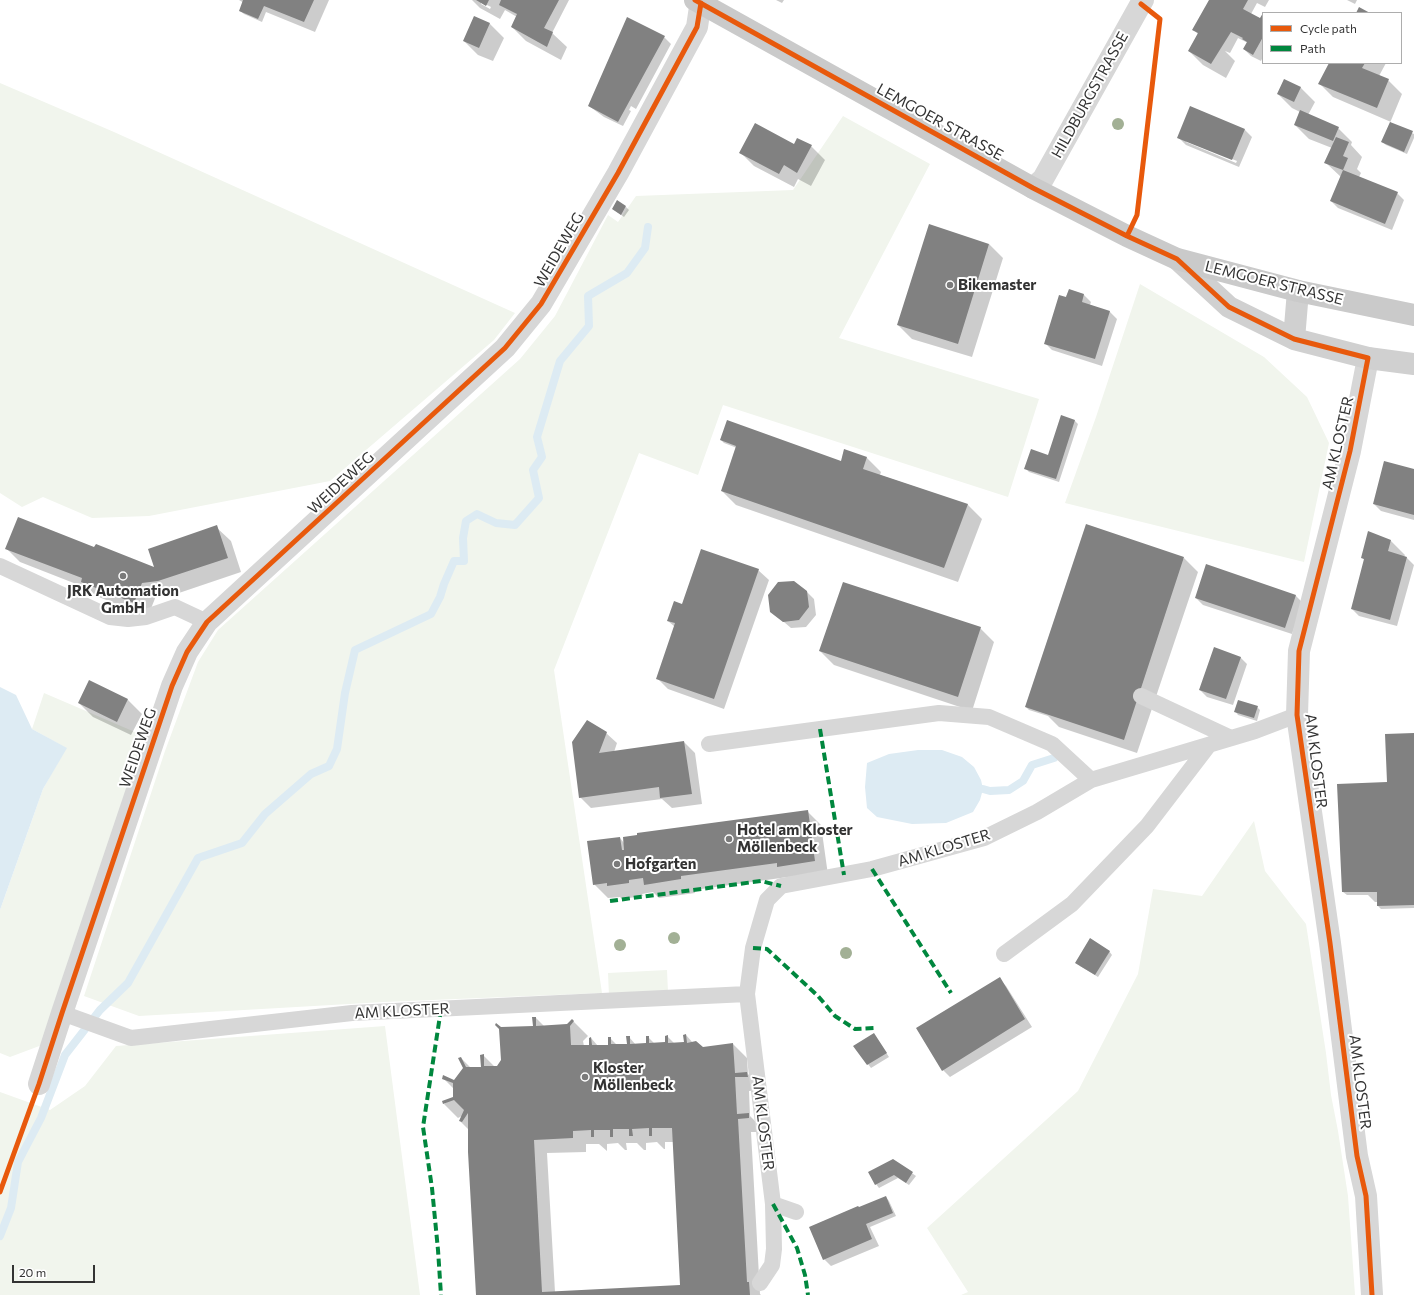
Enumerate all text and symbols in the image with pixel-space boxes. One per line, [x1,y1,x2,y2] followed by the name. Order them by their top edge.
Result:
[1262,12,1402,64] legend
[1300,21,1357,35] text: Cycle path
[1048,29,1132,161] street label: HILDBURGSTRASSE
[1300,41,1326,55] text: Path
[874,80,1006,164] street label: LEMGOER STRASSE
[530,209,588,291] street label: WEIDEWEG
[1203,257,1345,309] street label: LEMGOER STRASSE
[958,276,1036,294] place label: Bikemaster
[945,280,955,290] marker: Bikemaster
[1319,395,1357,491] street label: AM KLOSTER
[304,448,378,518] street label: WEIDEWEG
[118,571,128,581] marker: JRK Automation GmbH
[67,582,179,617] place label: JRK Automation GmbH
[116,706,160,790] street label: WEIDEWEG
[1301,713,1331,809] street label: AM KLOSTER
[737,821,853,856] place label: Hotel am Kloster Möllenbeck
[896,825,992,871] street label: AM KLOSTER
[724,834,734,844] marker: Hotel am Kloster Möllenbeck
[625,855,696,873] place label: Hofgarten
[612,859,622,869] marker: Hofgarten
[354,1000,450,1022] street label: AM KLOSTER
[1345,1034,1375,1130] street label: AM KLOSTER
[593,1059,674,1094] place label: Kloster Möllenbeck
[580,1072,590,1082] marker: Kloster Möllenbeck
[748,1075,778,1171] street label: AM KLOSTER
[14,1257,97,1283] scale bar
[19,1265,46,1279] text: 20 m

